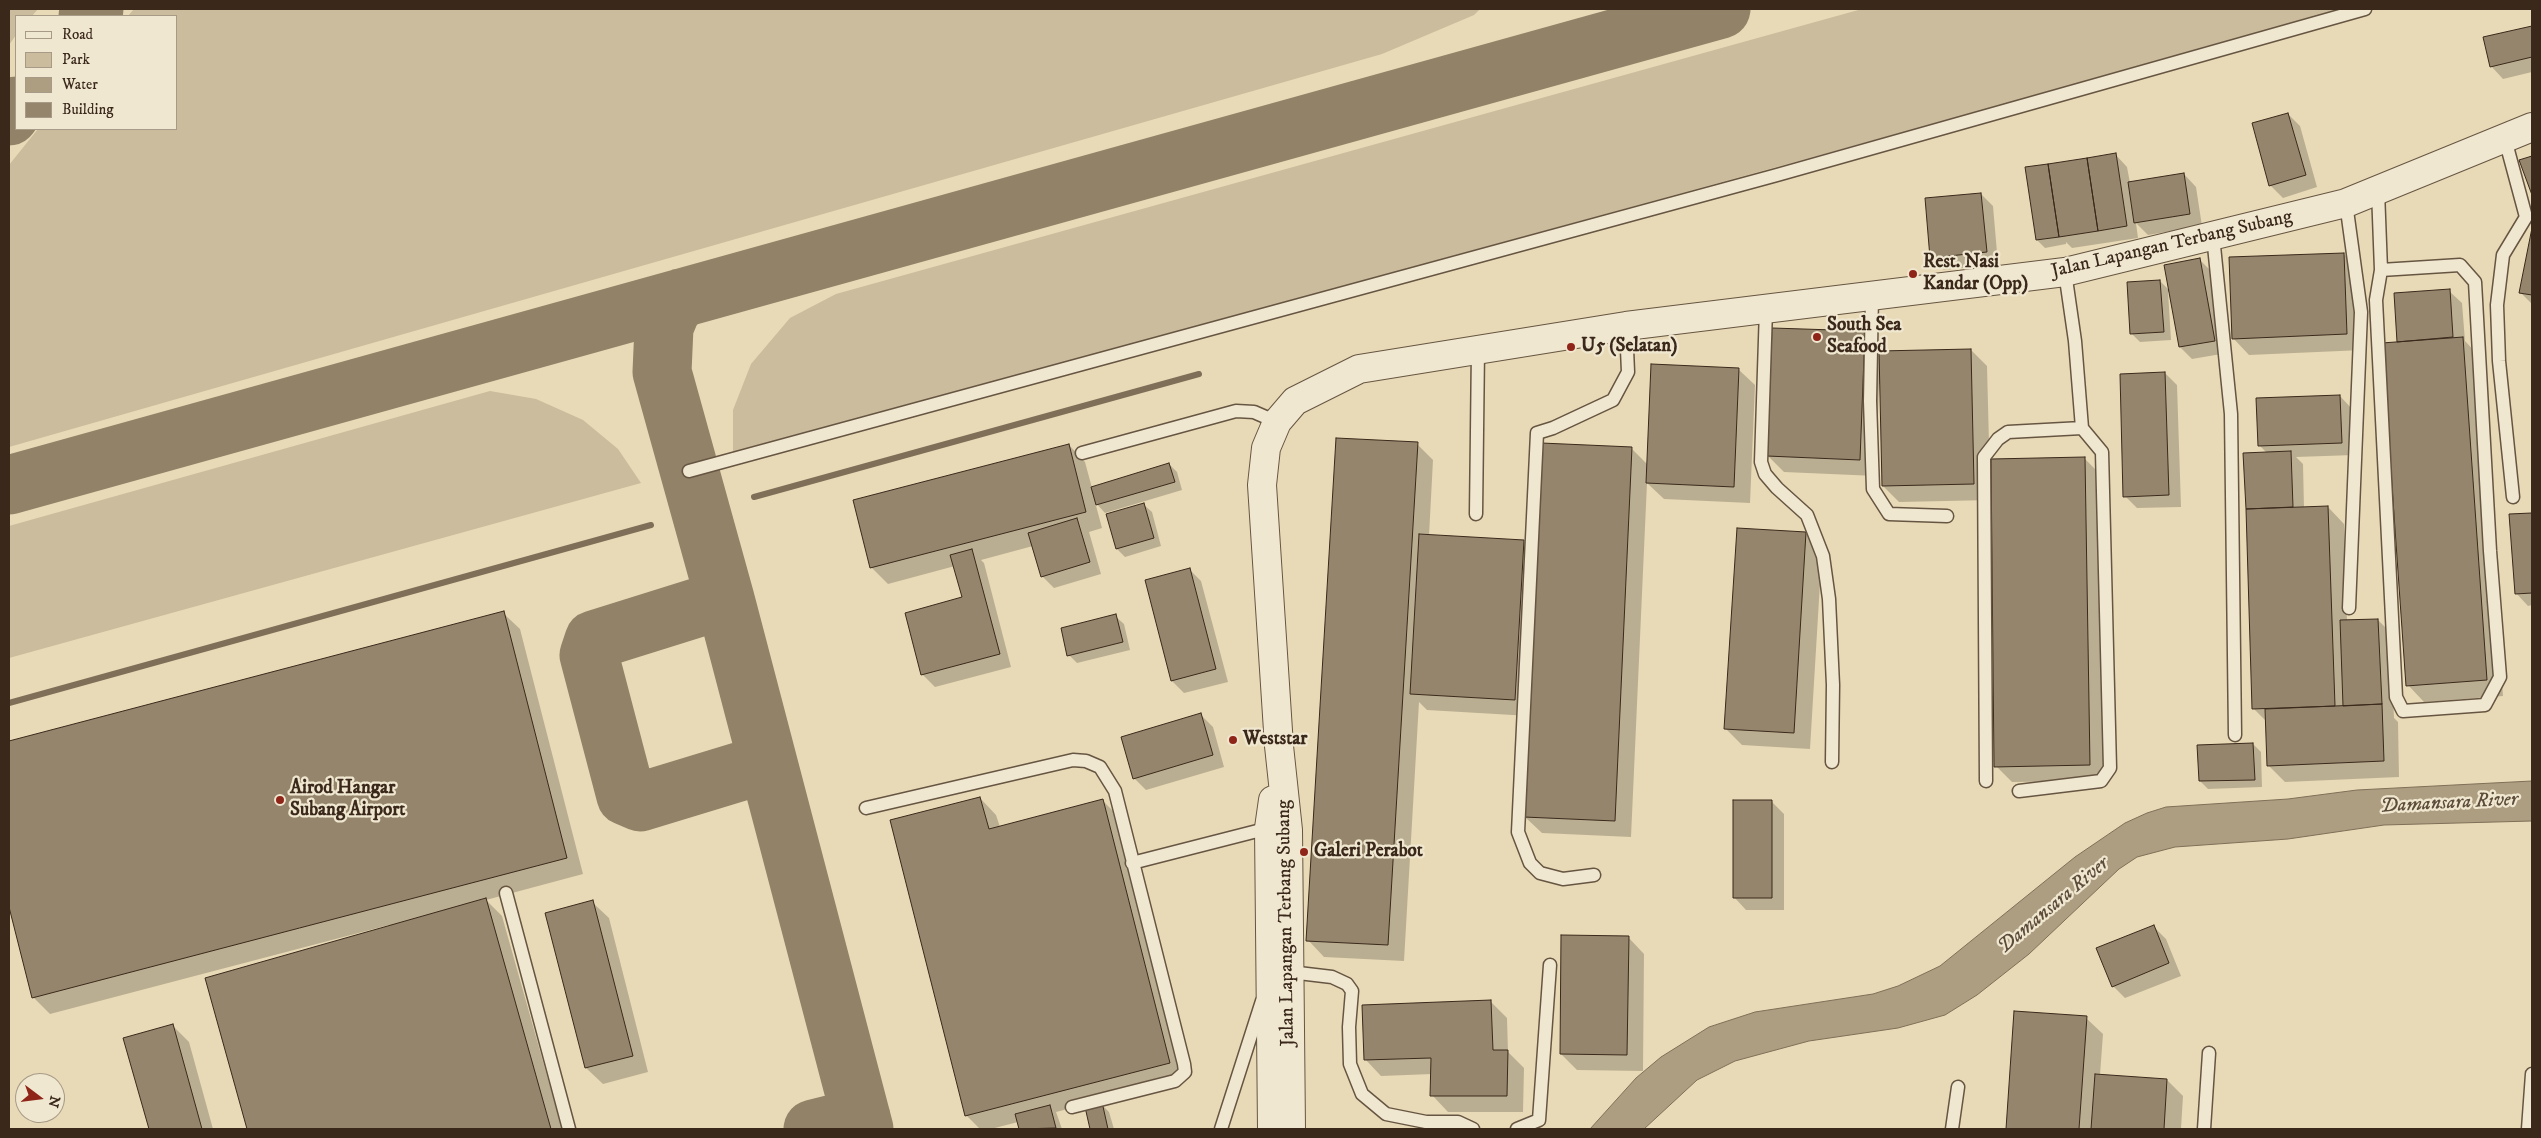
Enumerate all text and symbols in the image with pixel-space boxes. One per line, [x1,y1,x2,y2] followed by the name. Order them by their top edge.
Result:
[15,15,178,130] legend
[62,25,93,44] text: Road
[62,50,90,69] text: Park
[62,75,98,94] text: Water
[62,100,114,119] text: Building
[2049,206,2295,284] street label: Jalan Lapangan Terbang Subang
[1923,252,2028,296] place label: Rest. Nasi Kandar (Opp)
[1907,268,1919,280] marker: Rest. Nasi Kandar (Opp)
[1827,315,1901,359] place label: South Sea Seafood
[1811,331,1823,343] marker: South Sea Seafood
[1581,336,1678,358] place label: U5 (Selatan)
[1565,341,1577,353] marker: U5 (Selatan)
[1243,729,1307,751] place label: Weststar
[1227,734,1239,746] marker: Weststar
[290,778,405,822] place label: Airod Hangar Subang Airport
[2380,788,2518,820] water label: Damansara River
[274,794,286,806] marker: Airod Hangar Subang Airport
[1273,800,1301,1046] street label: Jalan Lapangan Terbang Subang
[1314,841,1423,863] place label: Galeri Perabot
[1298,846,1310,858] marker: Galeri Perabot
[1994,853,2114,959] water label: Damansara River
[15,1073,65,1123] north arrow
[43,1094,64,1110] text: N

